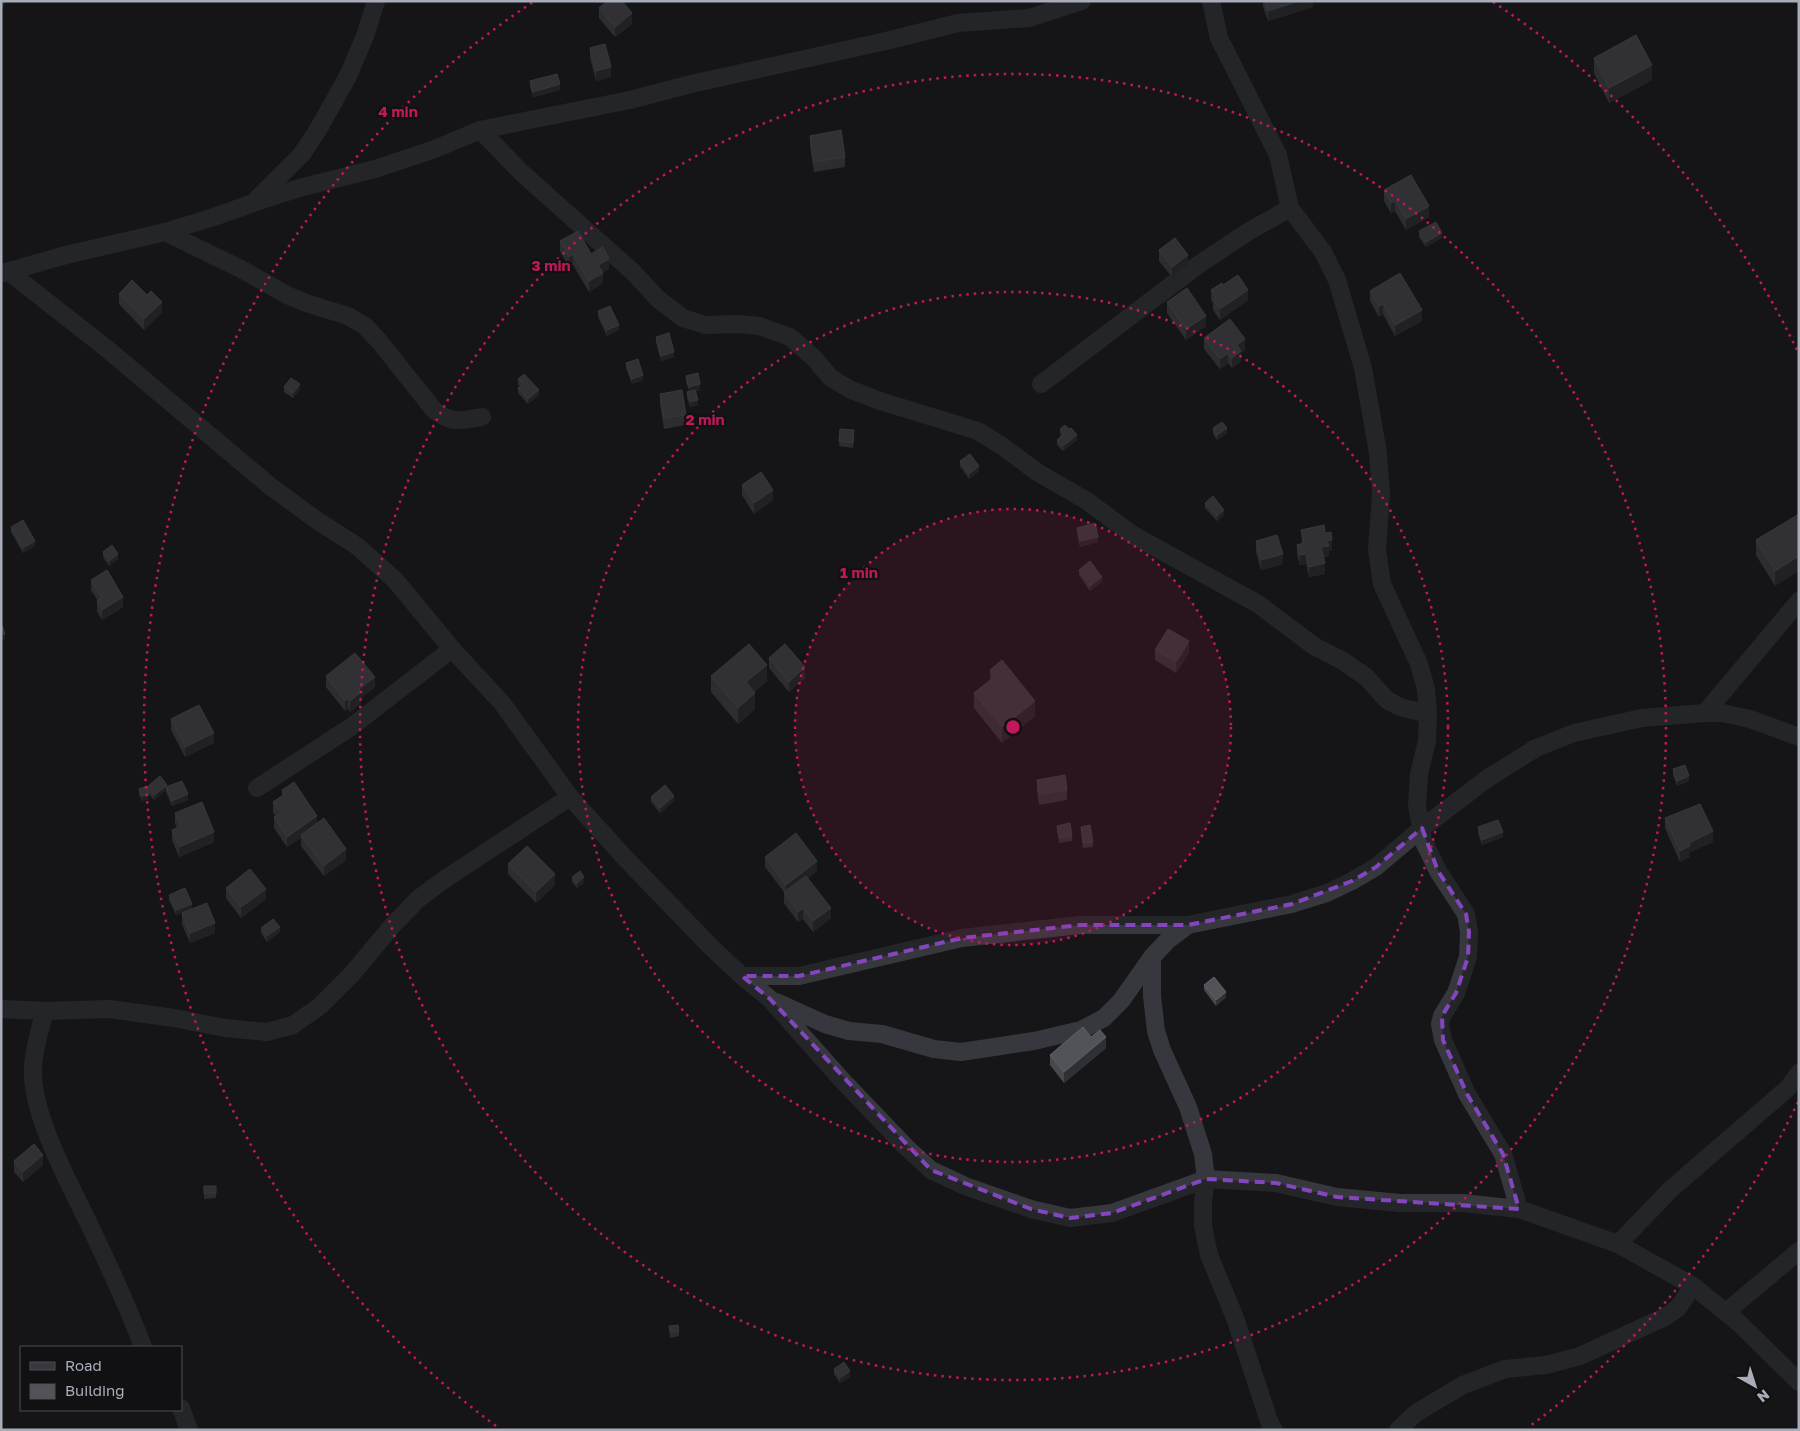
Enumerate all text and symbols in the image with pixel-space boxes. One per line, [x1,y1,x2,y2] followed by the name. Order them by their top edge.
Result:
[378,102,418,120] text: 4 min
[531,256,571,274] text: 3 min
[685,410,725,428] text: 2 min
[840,563,878,581] text: 1 min
[1004,718,1022,736] centre of rings
[20,1346,182,1411] legend
[65,1356,102,1374] text: Road
[1730,1361,1780,1411] north arrow
[65,1381,125,1399] text: Building
[1754,1387,1773,1406] text: N

